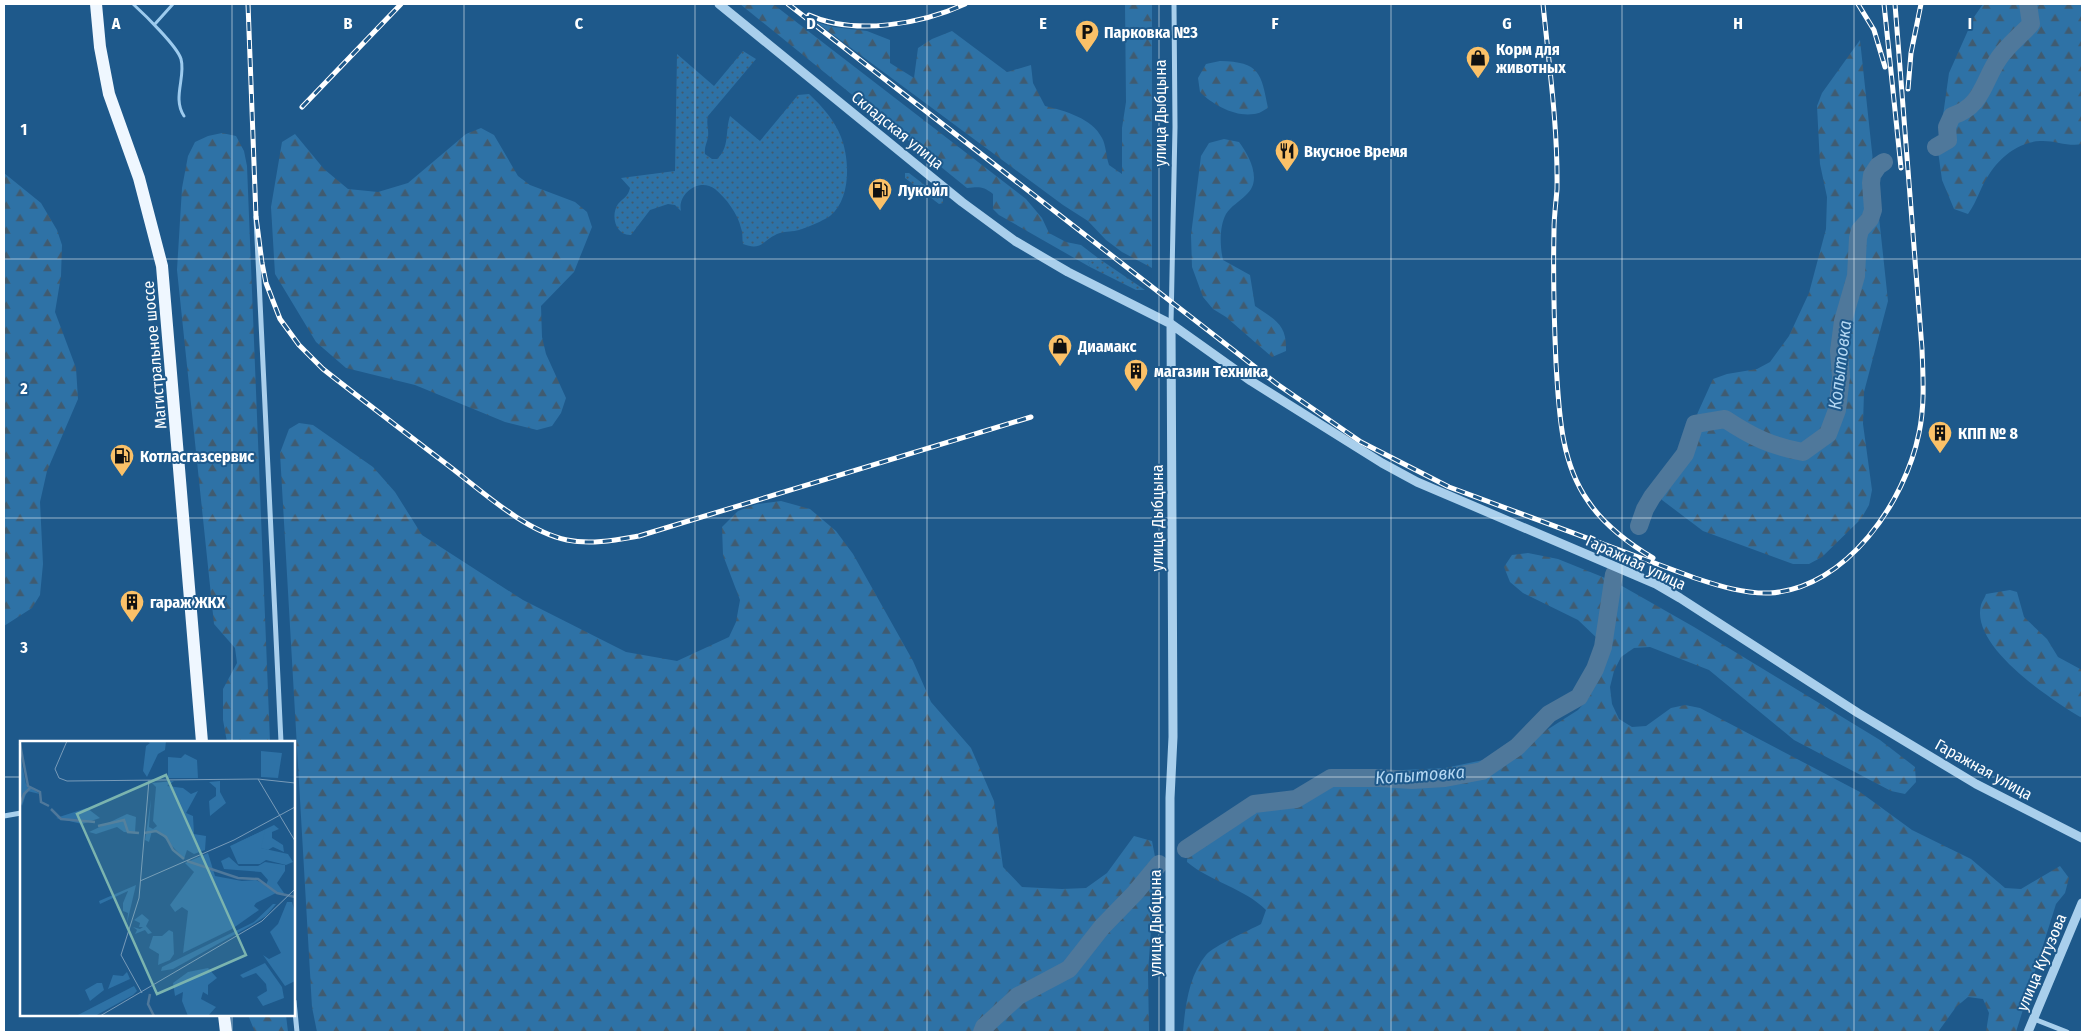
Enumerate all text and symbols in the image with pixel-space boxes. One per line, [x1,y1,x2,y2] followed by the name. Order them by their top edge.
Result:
[111,14,121,33] text: A
[344,14,353,33] text: B
[575,14,584,33] text: C
[806,14,816,33] text: D
[1039,14,1047,33] text: E
[1271,14,1279,33] text: F
[1502,14,1512,33] text: G
[1733,14,1743,33] text: H
[1968,14,1972,33] text: I
[1074,19,1100,53] parking icon: Парковка №3
[1104,23,1198,42] place label: Парковка №3
[1495,40,1566,77] place label: Корм для животных
[1465,45,1491,79] shop icon: Корм для животных
[1151,59,1170,167] street label: улица Дыбцына
[848,87,948,173] street label: Складская улица
[21,120,27,139] text: 1
[1274,138,1300,172] restaurant icon: Вкусное Время
[1304,142,1408,161] place label: Вкусное Время
[867,177,893,211] fuel station icon: Лукойл
[898,181,948,200] place label: Лукойл
[139,280,170,430] street label: Магистральное шоссе
[1824,319,1856,411] water label: Копытовка
[1047,333,1073,367] shop icon: Диамакс
[1077,337,1136,356] place label: Диамакс
[1123,358,1149,392] building icon: магазин Техника
[1154,362,1268,381] place label: магазин Техника
[19,379,28,398] text: 2
[1927,420,1953,454] building icon: КПП № 8
[1958,424,2018,443] place label: КПП № 8
[109,443,135,477] fuel station icon: Котласгазсервис
[140,447,254,466] place label: Котласгазсервис
[1148,464,1167,572] street label: улица Дыбцына
[1583,531,1689,594] street label: Гаражная улица
[119,589,145,623] building icon: гараж ЖКХ
[150,593,226,612] place label: гараж ЖКХ
[19,638,28,657] text: 3
[1932,735,2036,804] street label: Гаражная улица
[20,741,295,1016] inset map
[1374,761,1466,789] water label: Копытовка
[1146,869,1165,977] street label: улица Дыбцына
[2012,910,2071,1014] street label: улица Кутузова

